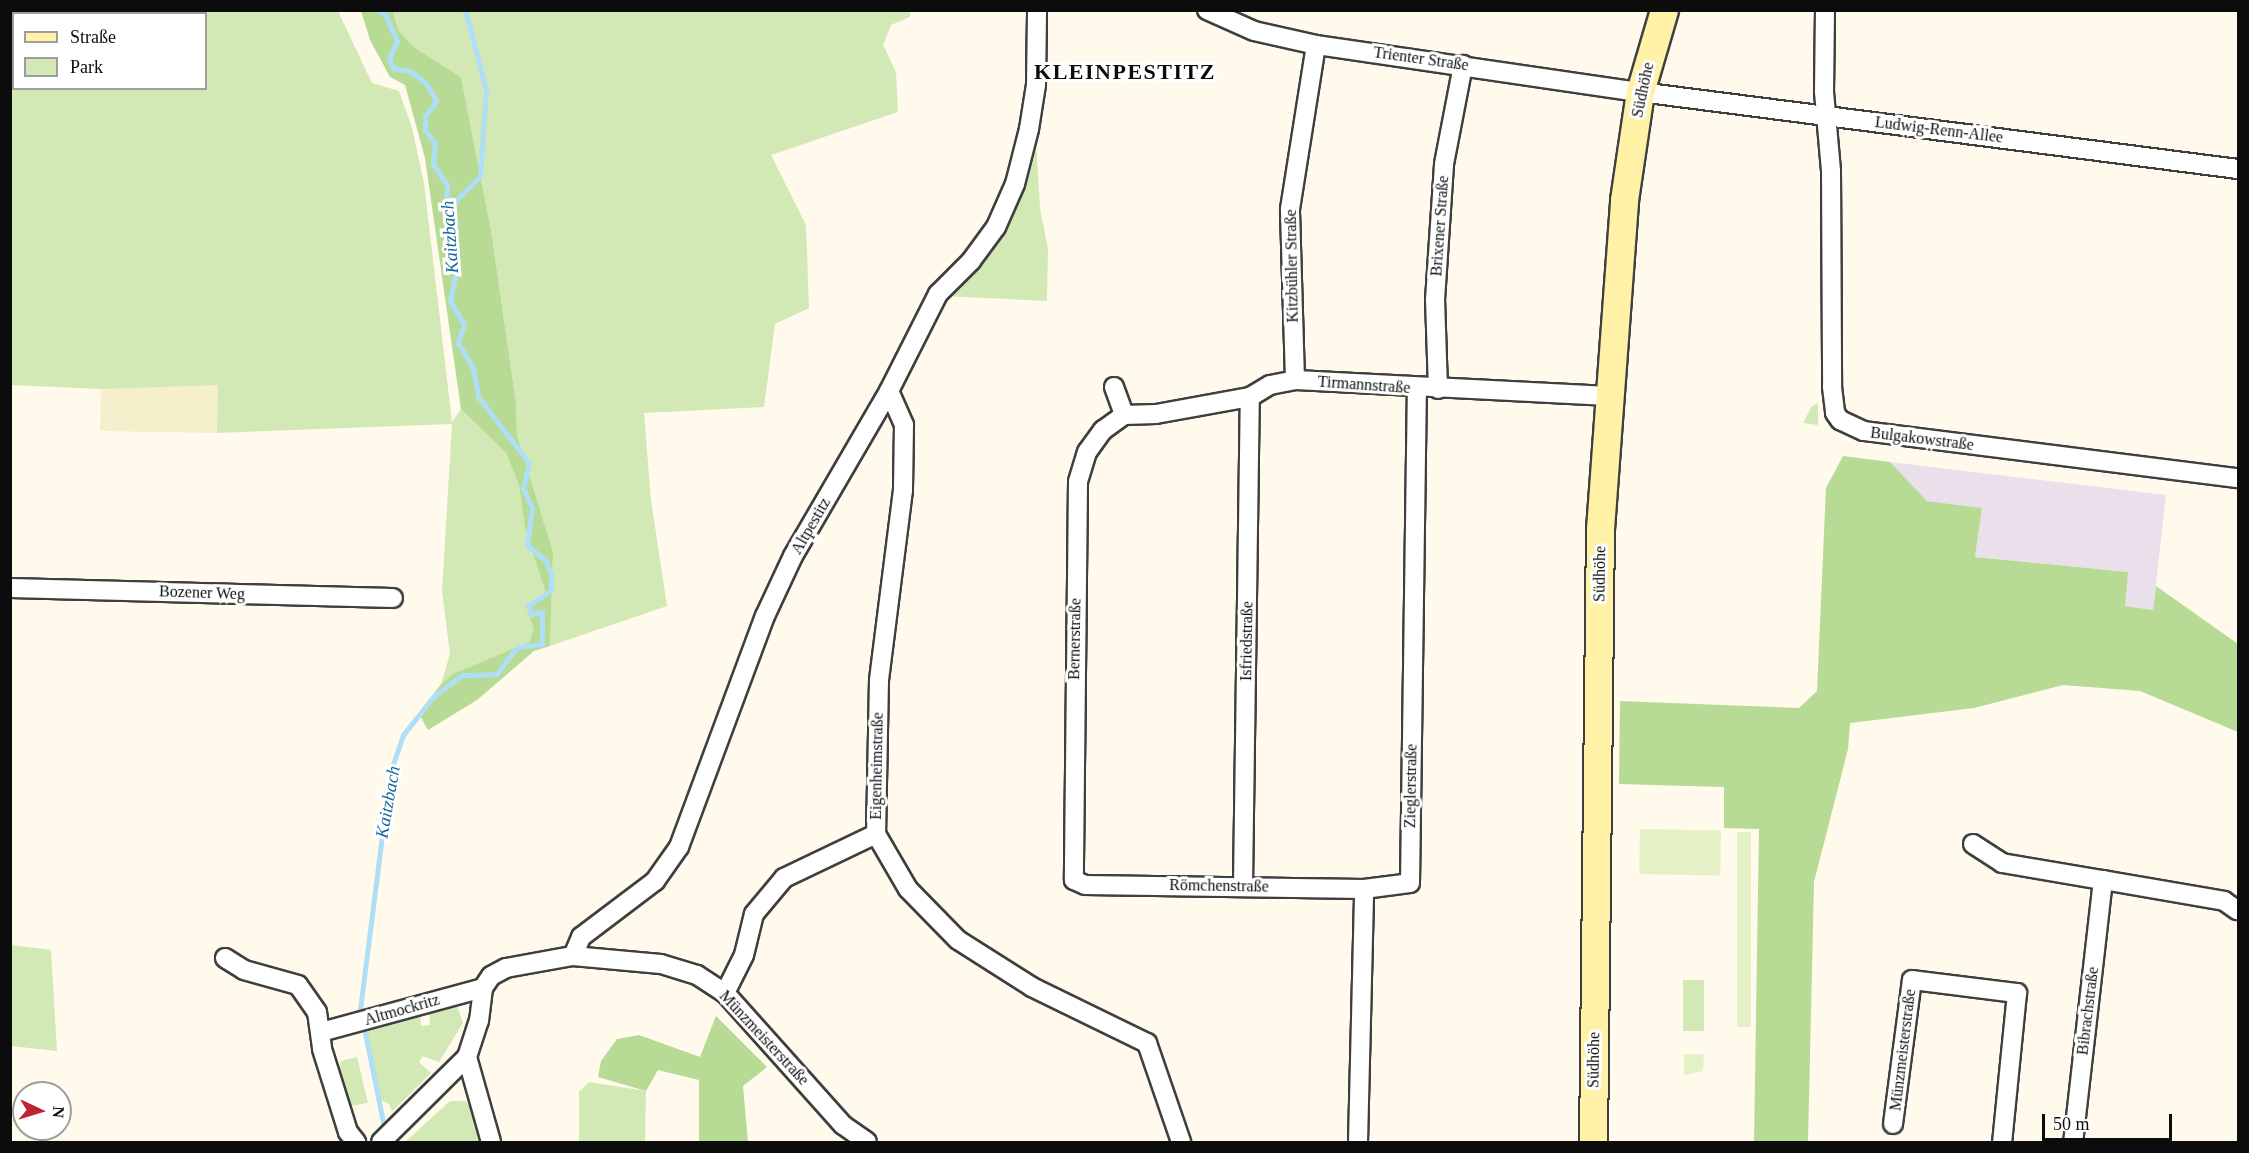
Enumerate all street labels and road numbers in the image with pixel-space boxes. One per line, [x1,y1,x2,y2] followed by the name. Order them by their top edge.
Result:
[1372,43,1470,75] street label: Trienter Straße
[1628,61,1658,119] street label: Südhöhe
[1874,113,2004,147] street label: Ludwig-Renn-Allee
[1427,175,1453,277] street label: Brixener Straße
[1281,209,1303,323] street label: Kitzbühler Straße
[1317,372,1411,398] street label: Tirmannstraße
[1869,423,1975,455] street label: Bulgakowstraße
[787,494,835,558] street label: Altpestitz
[1590,546,1610,602] street label: Südhöhe
[159,582,245,604] street label: Bozener Weg
[1065,598,1085,680] street label: Bernerstraße
[1237,601,1257,681] street label: Isfriedstraße
[866,712,888,820] street label: Eigenheimstraße
[1401,744,1421,828] street label: Zieglerstraße
[1169,876,1269,896] street label: Römchenstraße
[2073,966,2103,1056] street label: Bibrachstraße
[715,987,813,1089] street label: Münzmeisterstraße
[1886,988,1920,1112] street label: Münzmeisterstraße
[362,990,442,1030] street label: Altmockritz
[1584,1032,1604,1088] street label: Südhöhe

